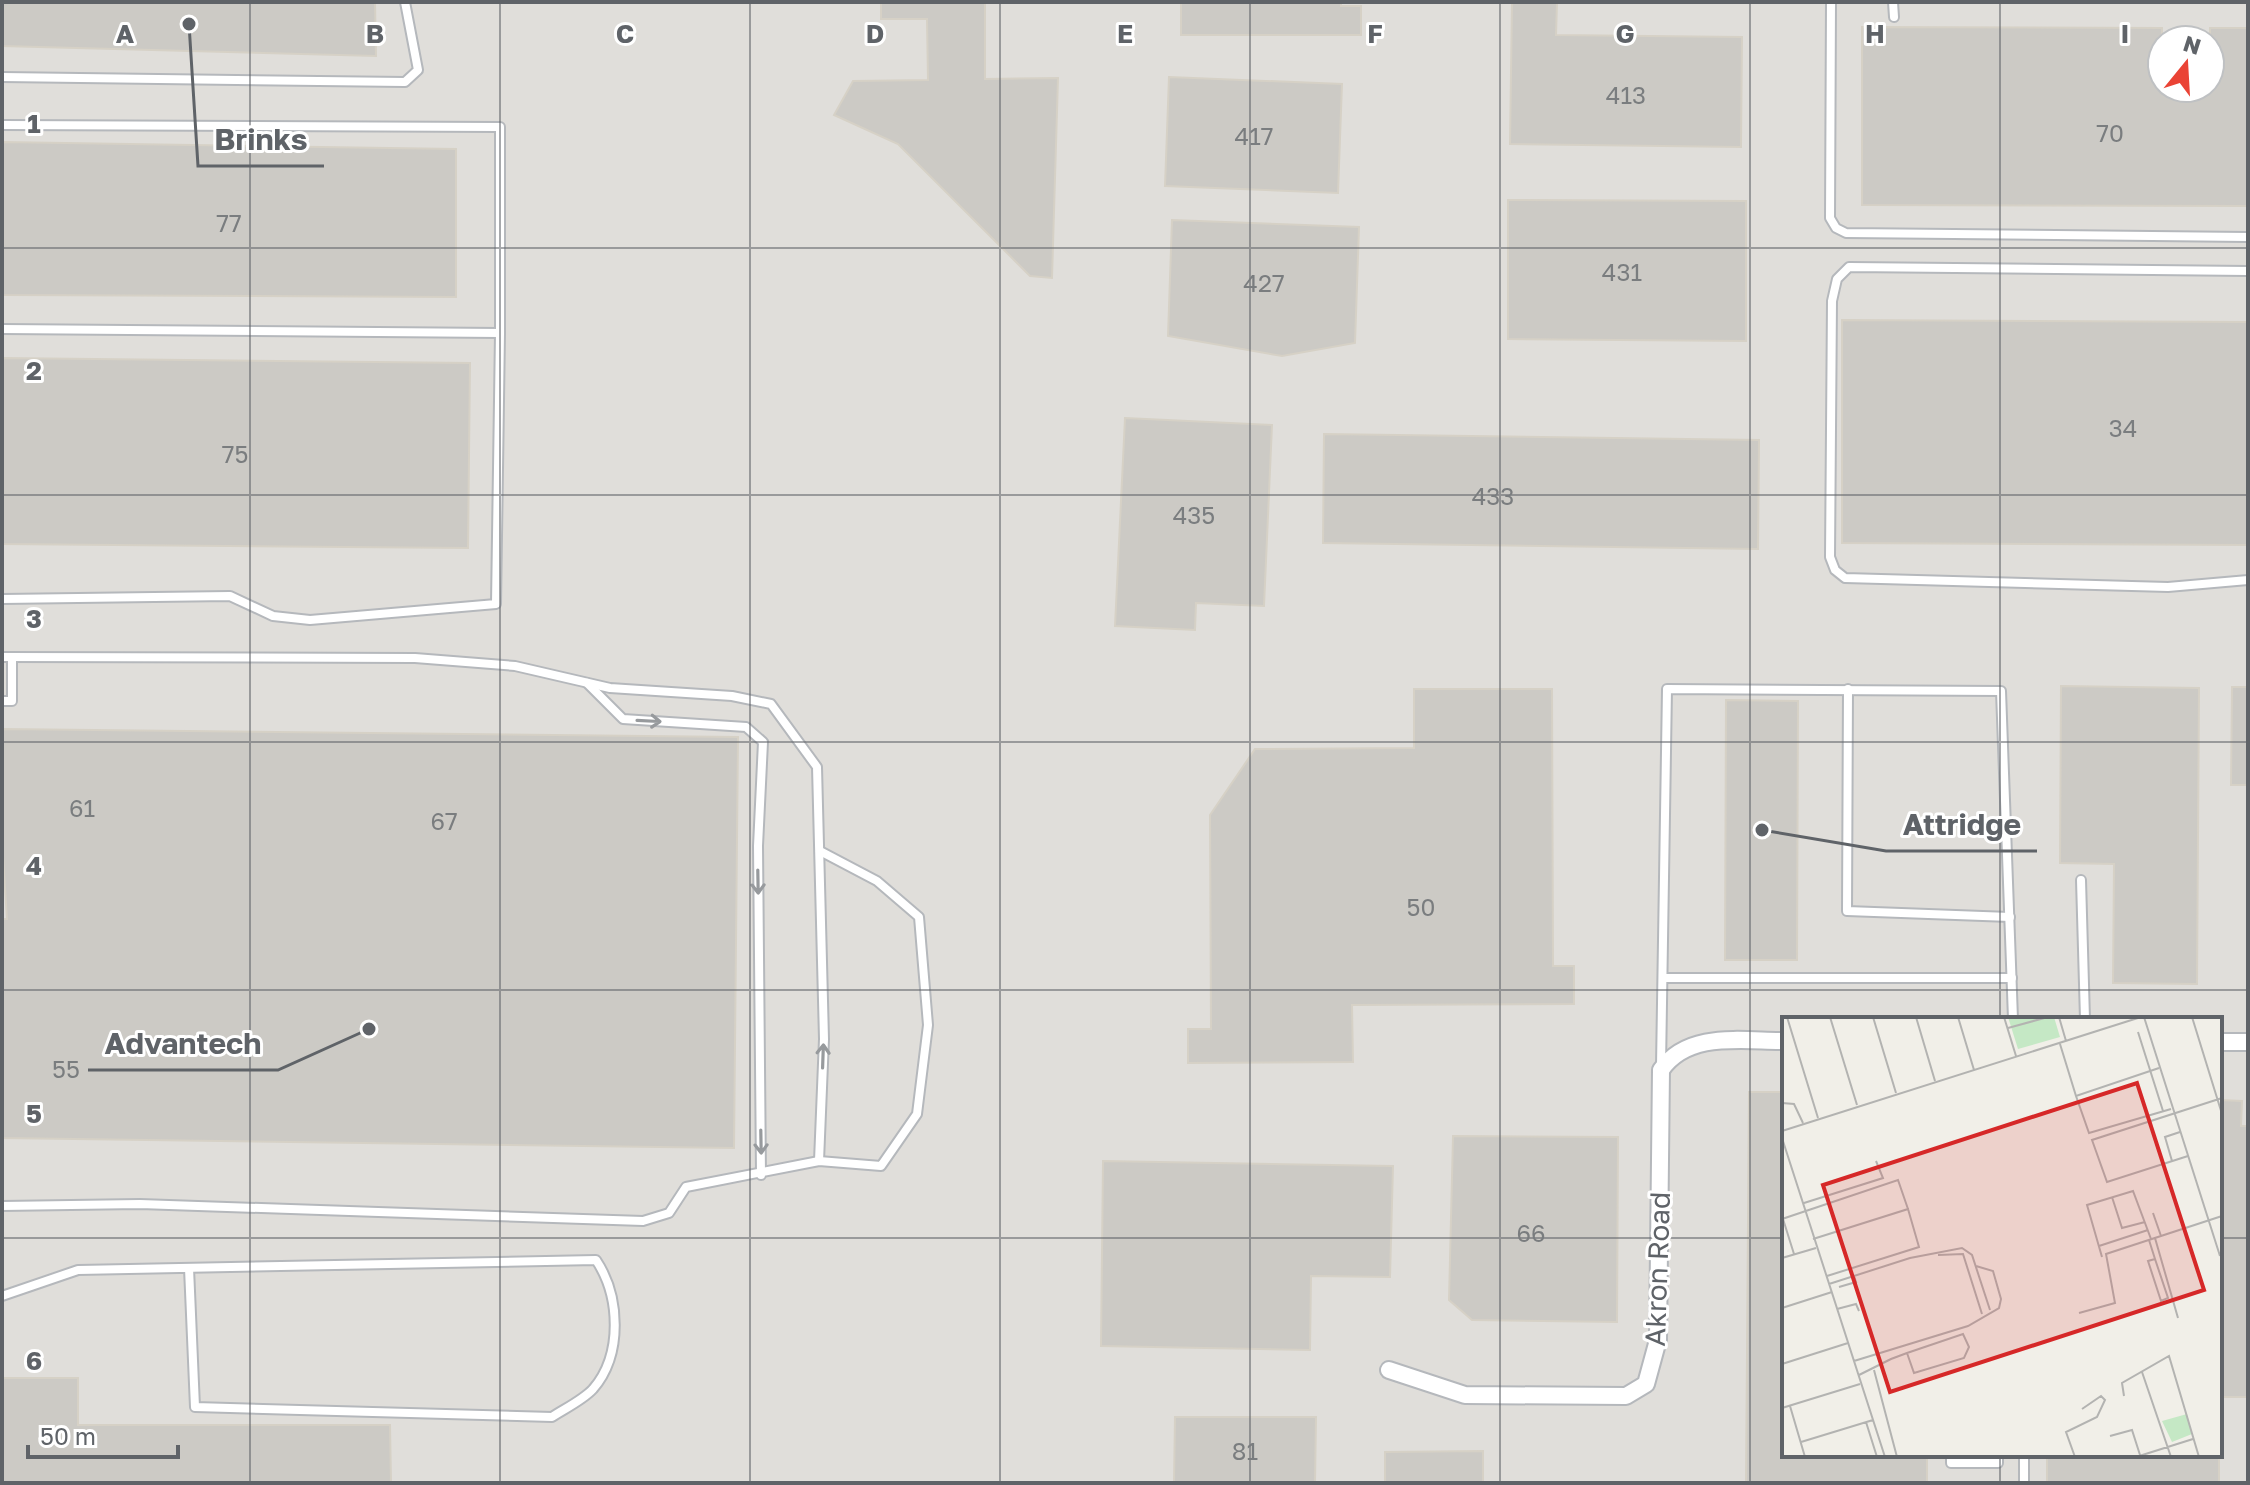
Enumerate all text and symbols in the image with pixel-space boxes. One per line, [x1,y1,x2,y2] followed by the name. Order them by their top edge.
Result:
[116,18,135,49] text: A
[366,18,384,49] text: B
[616,18,634,49] text: C
[866,18,884,49] text: D
[1117,18,1133,49] text: E
[1367,18,1383,49] text: F
[1615,18,1635,49] text: G
[1865,18,1885,49] text: H
[2121,18,2129,49] text: I
[2146,24,2226,104] north arrow
[2180,29,2204,60] text: N
[1606,80,1646,109] house number: 413
[27,108,41,139] text: 1
[198,112,324,166] callout: Brinks
[2096,118,2124,147] house number: 70
[214,121,308,157] text: Brinks
[1235,121,1274,150] house number: 417
[216,208,242,237] house number: 77
[1602,257,1642,286] house number: 431
[1243,268,1285,297] house number: 427
[26,355,42,386] text: 2
[2109,413,2137,442] house number: 34
[222,439,248,468] house number: 75
[1472,481,1514,510] house number: 433
[1173,500,1215,529] house number: 435
[26,603,42,634] text: 3
[635,714,662,729] one-way arrow
[69,793,95,822] house number: 61
[1886,797,2037,851] callout: Attridge
[430,806,458,835] house number: 67
[1903,806,2021,842] text: Attridge
[26,850,42,881] text: 4
[750,868,766,895] one-way arrow
[1407,892,1435,921] house number: 50
[88,1016,278,1070] callout: Advantech
[1782,1017,2222,1457] inset map
[104,1025,262,1061] text: Advantech
[816,1043,831,1070] one-way arrow
[52,1054,80,1083] house number: 55
[26,1098,42,1129] text: 5
[753,1128,769,1155] one-way arrow
[1638,1191,1676,1347] street label: Akron Road
[1516,1218,1546,1247] house number: 66
[26,1345,42,1376] text: 6
[28,1409,178,1459] scale bar
[40,1421,96,1450] text: 50 m
[1232,1436,1258,1465] house number: 81

